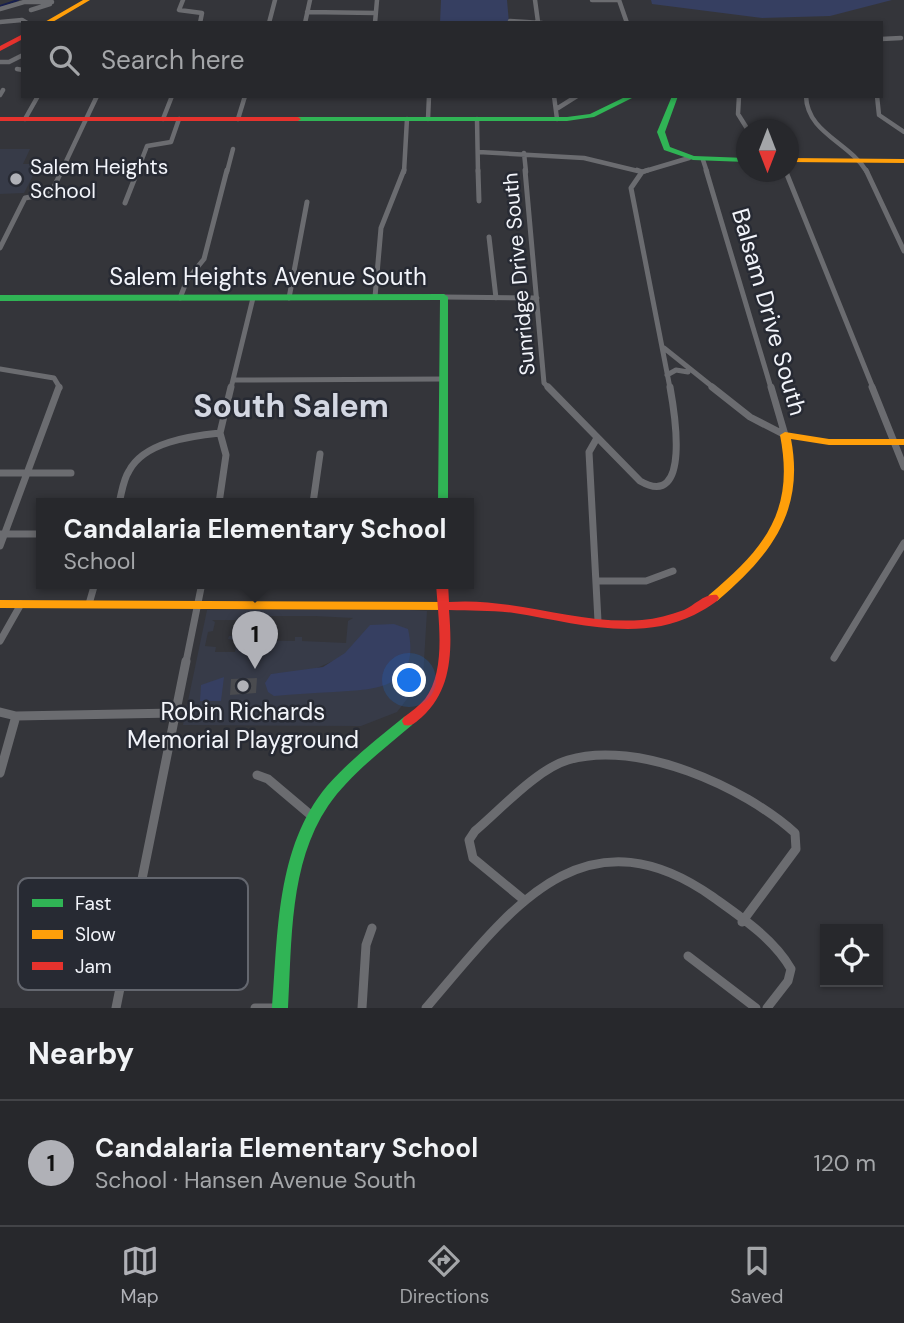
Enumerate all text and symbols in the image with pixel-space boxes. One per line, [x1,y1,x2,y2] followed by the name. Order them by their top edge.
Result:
[21,21,883,98] search box
[45,41,83,79] icon: search
[101,43,244,77] text: Search here
[736,119,799,182] north arrow
[30,153,168,205] place label: Salem Heights School
[8,171,24,187] marker: Salem Heights School
[496,171,542,377] street label: Sunridge Drive South
[725,205,814,419] street label: Balsam Drive South
[109,261,427,292] street label: Salem Heights Avenue South
[193,385,389,427] district label: South Salem
[36,498,474,589] popup
[63,512,447,546] text: Candalaria Elementary School
[63,546,136,576] text: School
[232,611,278,669] pin: 1
[392,663,426,697] your location
[235,678,251,694] marker: Robin Richards Memorial Playground
[127,696,359,755] place label: Robin Richards Memorial Playground
[18,878,248,990] legend
[75,891,111,916] text: Fast
[75,922,116,947] text: Slow
[820,924,883,987] map controls
[820,924,883,987] button: locate
[75,954,112,979] text: Jam
[28,1034,134,1073] text: Nearby
[95,1131,478,1165] text: Candalaria Elementary School
[47,1148,55,1178] text: 1
[813,1148,876,1178] text: 120 m
[95,1165,416,1195] text: School · Hansen Avenue South
[121,1242,159,1309] tab: Map
[400,1242,489,1309] tab: Directions
[730,1242,783,1309] tab: Saved

